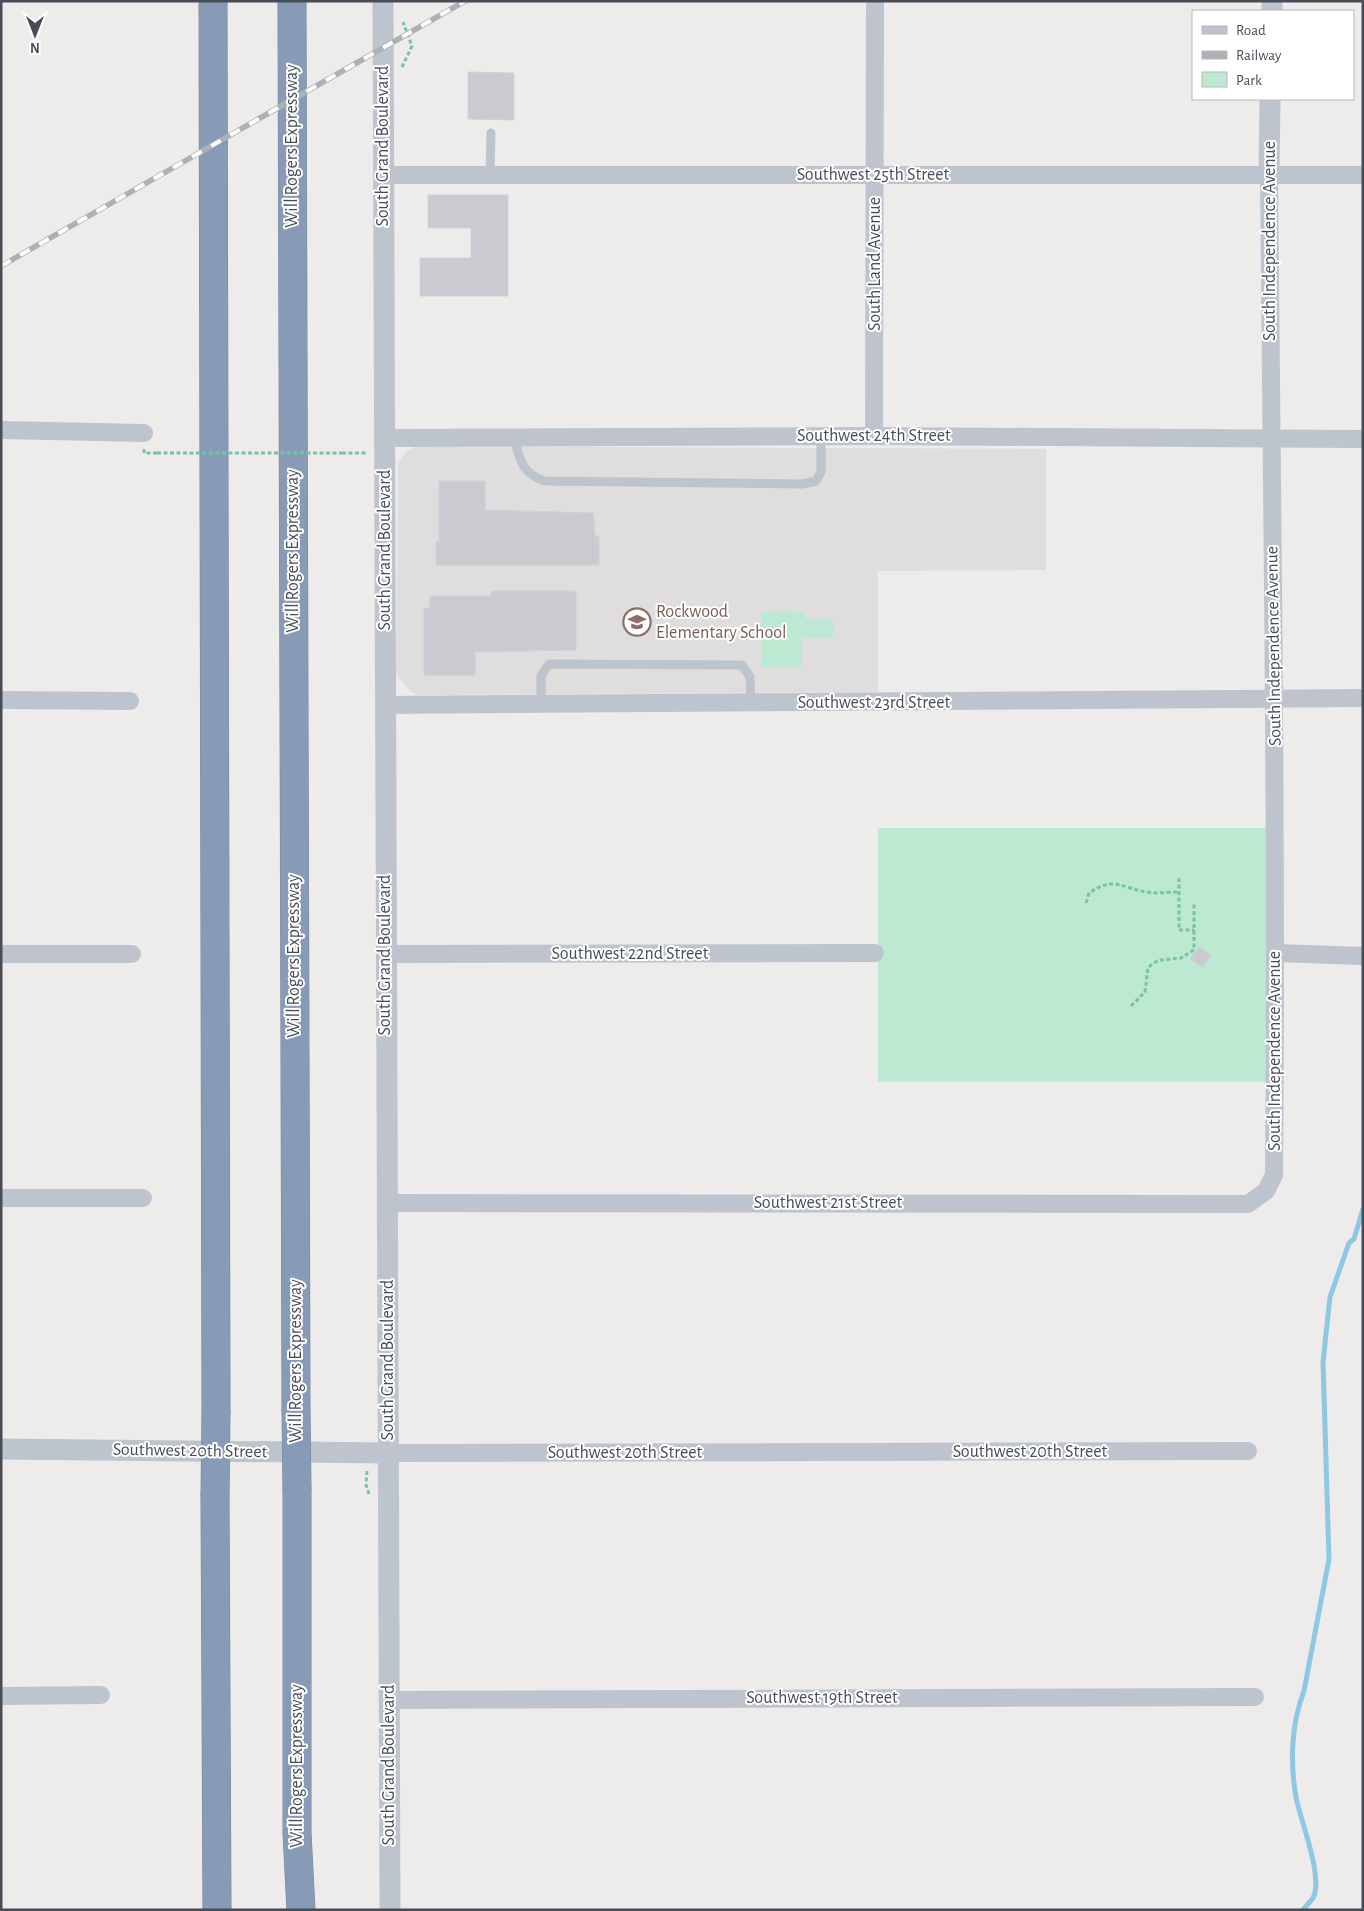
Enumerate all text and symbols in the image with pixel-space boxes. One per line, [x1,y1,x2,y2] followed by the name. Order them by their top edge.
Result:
[10,10,60,60] north arrow
[1192,10,1354,100] legend
[1236,23,1266,38] text: Road
[30,40,40,54] text: N
[1236,48,1282,63] text: Railway
[283,64,301,228] street label: Will Rogers Expressway
[374,66,392,226] street label: South Grand Boulevard
[1236,73,1262,88] text: Park
[1261,141,1279,341] street label: South Independence Avenue
[797,166,950,184] street label: Southwest 25th Street
[866,197,884,331] street label: South Land Avenue
[797,427,951,445] street label: Southwest 24th Street
[284,469,302,633] street label: Will Rogers Expressway
[376,470,394,630] street label: South Grand Boulevard
[1263,546,1285,746] street label: South Independence Avenue
[656,603,787,642] place label: Rockwood Elementary School
[622,607,652,637] school or university icon: Rockwood Elementary School
[798,694,951,712] street label: Southwest 23rd Street
[285,874,303,1038] street label: Will Rogers Expressway
[376,875,394,1035] street label: South Grand Boulevard
[552,945,709,963] street label: Southwest 22nd Street
[1266,951,1284,1151] street label: South Independence Avenue
[754,1194,903,1212] street label: Southwest 21st Street
[287,1279,305,1443] street label: Will Rogers Expressway
[379,1280,397,1440] street label: South Grand Boulevard
[113,1441,268,1461] street label: Southwest 20th Street
[953,1443,1108,1461] street label: Southwest 20th Street
[548,1444,703,1462] street label: Southwest 20th Street
[288,1684,306,1848] street label: Will Rogers Expressway
[380,1685,398,1845] street label: South Grand Boulevard
[746,1689,898,1707] street label: Southwest 19th Street

